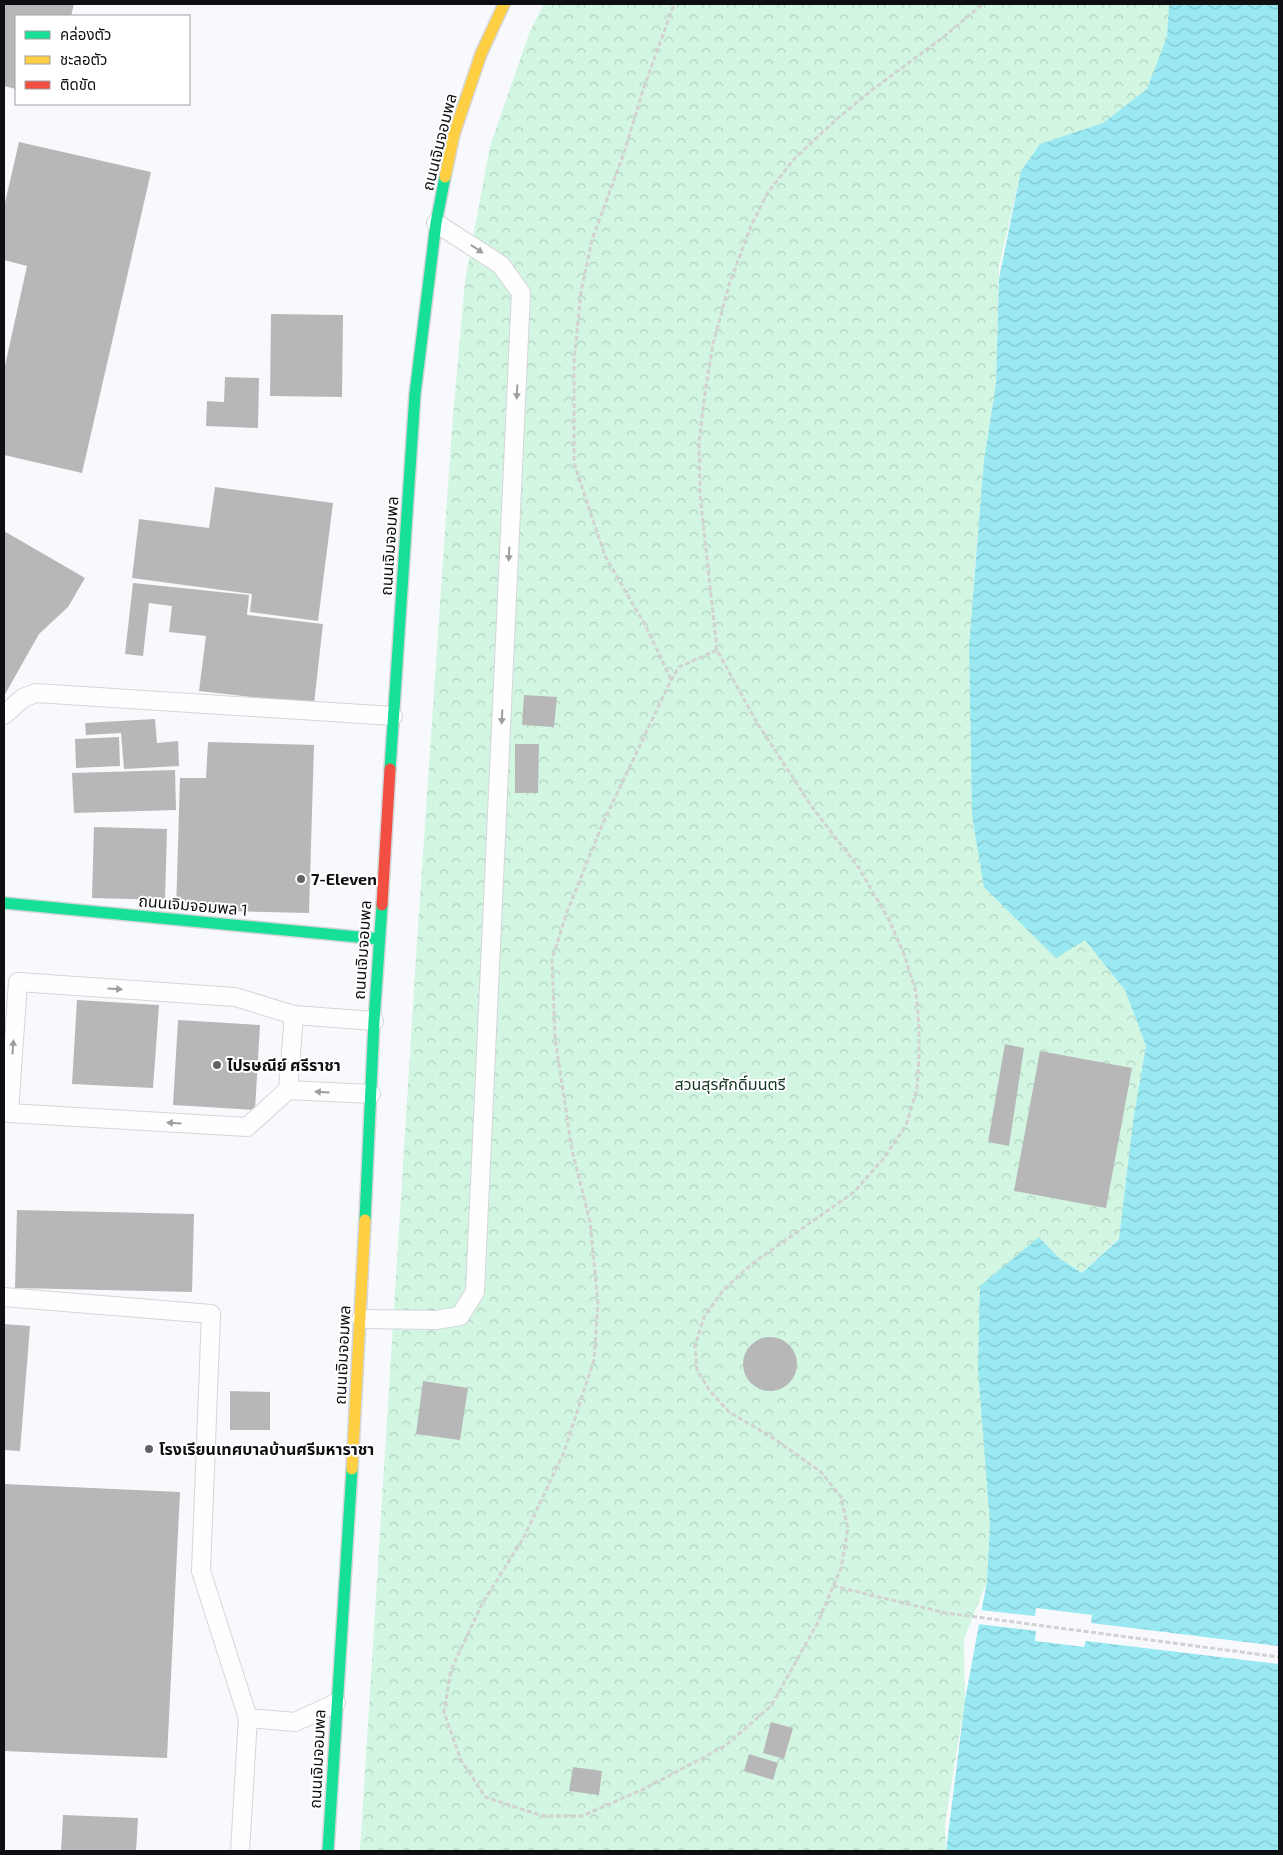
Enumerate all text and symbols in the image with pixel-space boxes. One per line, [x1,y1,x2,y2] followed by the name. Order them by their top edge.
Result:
[15,15,190,105] legend
[60,25,111,43] text: คล่องตัว
[60,50,107,68] text: ชะลอตัว
[60,75,96,93] text: ติดขัด
[417,91,460,193] street label: ถนนเจิมจอมพล
[470,244,483,254] one-way arrow
[512,384,520,400] one-way arrow
[376,496,401,596] street label: ถนนเจิมจอมพล
[505,546,513,562] one-way arrow
[497,709,505,725] one-way arrow
[311,869,377,888] place label: 7-Eleven
[295,873,307,885] marker: 7-Eleven
[138,890,248,919] street label: ถนนเจิมจอมพล 1
[349,900,374,1000] street label: ถนนเจิมจอมพล
[108,985,124,993] one-way arrow
[10,1039,18,1055] one-way arrow
[227,1055,341,1074] place label: ไปรษณีย์ ศรีราชา
[211,1059,223,1071] marker: ไปรษณีย์ ศรีราชา
[675,1074,786,1094] park label: สวนสุรศักดิ์มนตรี
[314,1087,330,1095] one-way arrow
[166,1119,182,1127] one-way arrow
[329,1305,354,1405] street label: ถนนเจิมจอมพล
[159,1439,374,1458] place label: โรงเรียนเทศบาลบ้านศรีมหาราชา
[143,1443,155,1455] marker: โรงเรียนเทศบาลบ้านศรีมหาราชา
[304,1709,329,1809] street label: ถนนเจิมจอมพล

